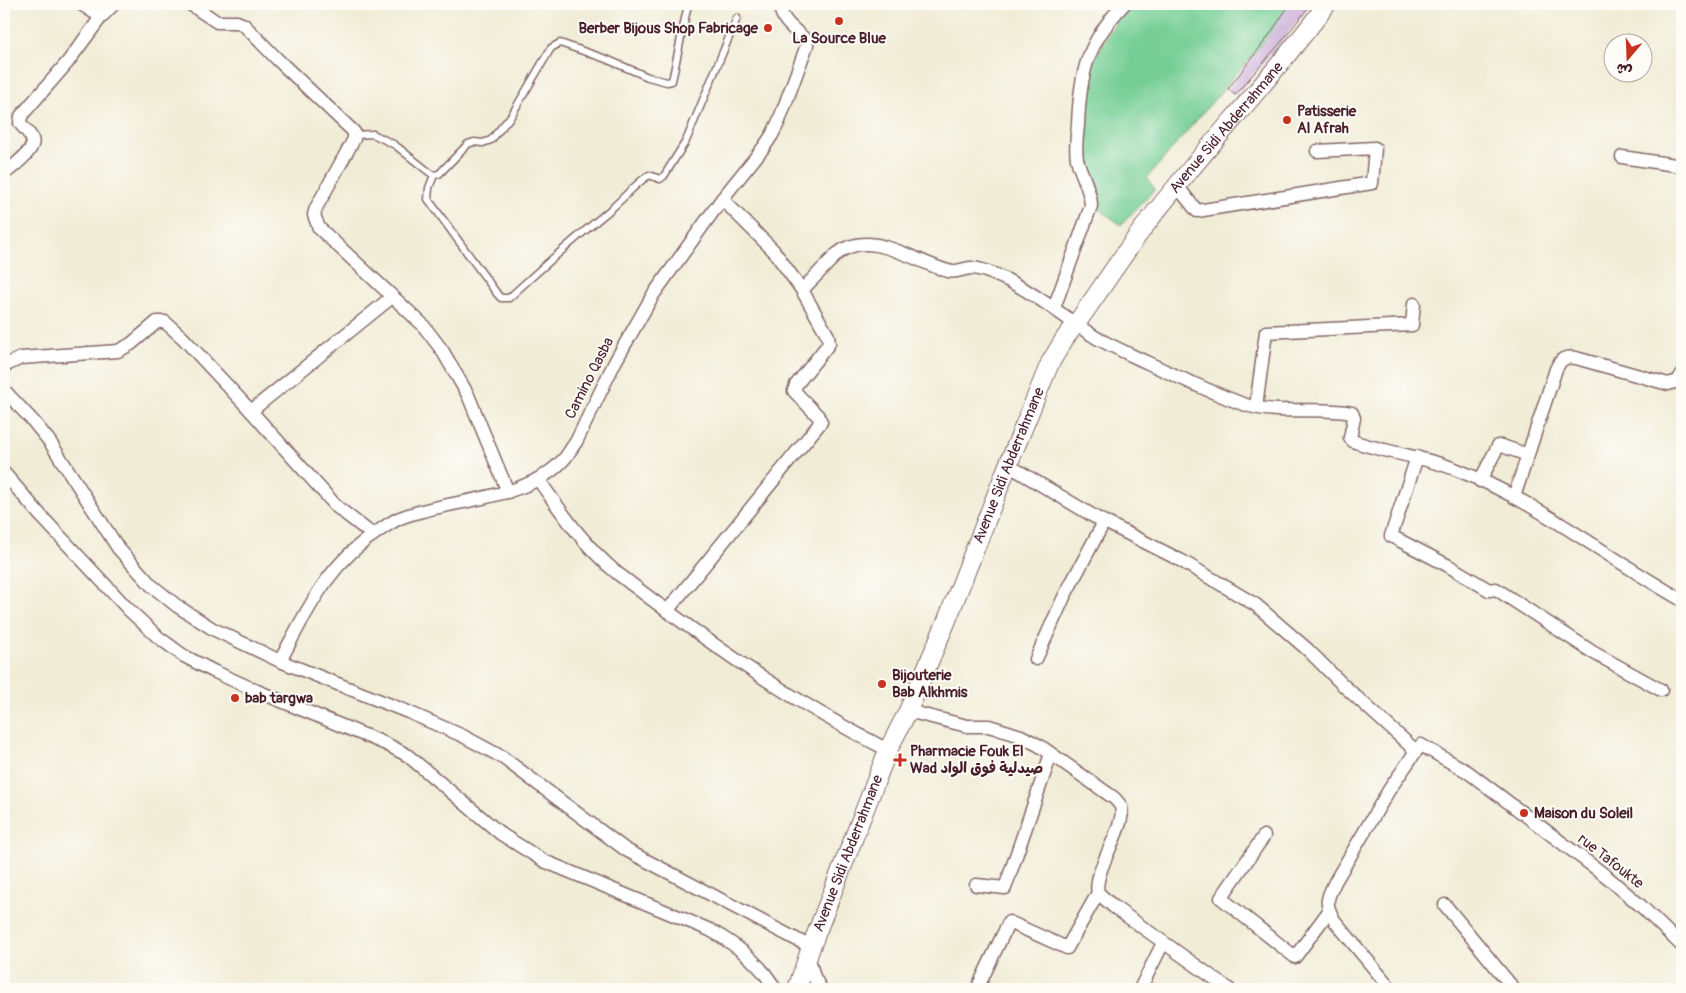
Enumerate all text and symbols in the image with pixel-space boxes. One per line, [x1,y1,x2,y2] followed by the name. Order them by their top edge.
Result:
[833,15,845,27] marker: La Source Blue
[579,19,759,38] place label: Berber Bijous Shop Fabricage
[762,22,774,34] marker: Berber Bijous Shop Fabricage
[792,29,886,48] place label: La Source Blue
[1604,32,1654,82] north arrow
[1165,58,1288,197] street label: Avenue Sidi Abderrahmane
[1614,59,1634,80] text: ش
[1297,102,1357,138] place label: Patisserie Al Afrah
[1281,114,1293,126] marker: Patisserie Al Afrah
[561,334,618,422] street label: Camino Qasba
[969,384,1049,546] street label: Avenue Sidi Abderrahmane
[892,666,968,702] place label: Bijouterie Bab Alkhmis
[876,678,888,690] marker: Bijouterie Bab Alkhmis
[245,689,313,708] place label: bab targwa
[229,692,241,704] marker: bab targwa
[910,742,1043,778] place label: Pharmacie Fouk El Wad صيدلية فوق الواد
[894,754,906,766] marker: Pharmacie Fouk El Wad صيدلية فوق الواد
[809,772,888,934] street label: Avenue Sidi Abderrahmane
[1534,804,1633,823] place label: Maison du Soleil
[1518,807,1530,819] marker: Maison du Soleil
[1574,830,1648,893] street label: rue Tafoukte

